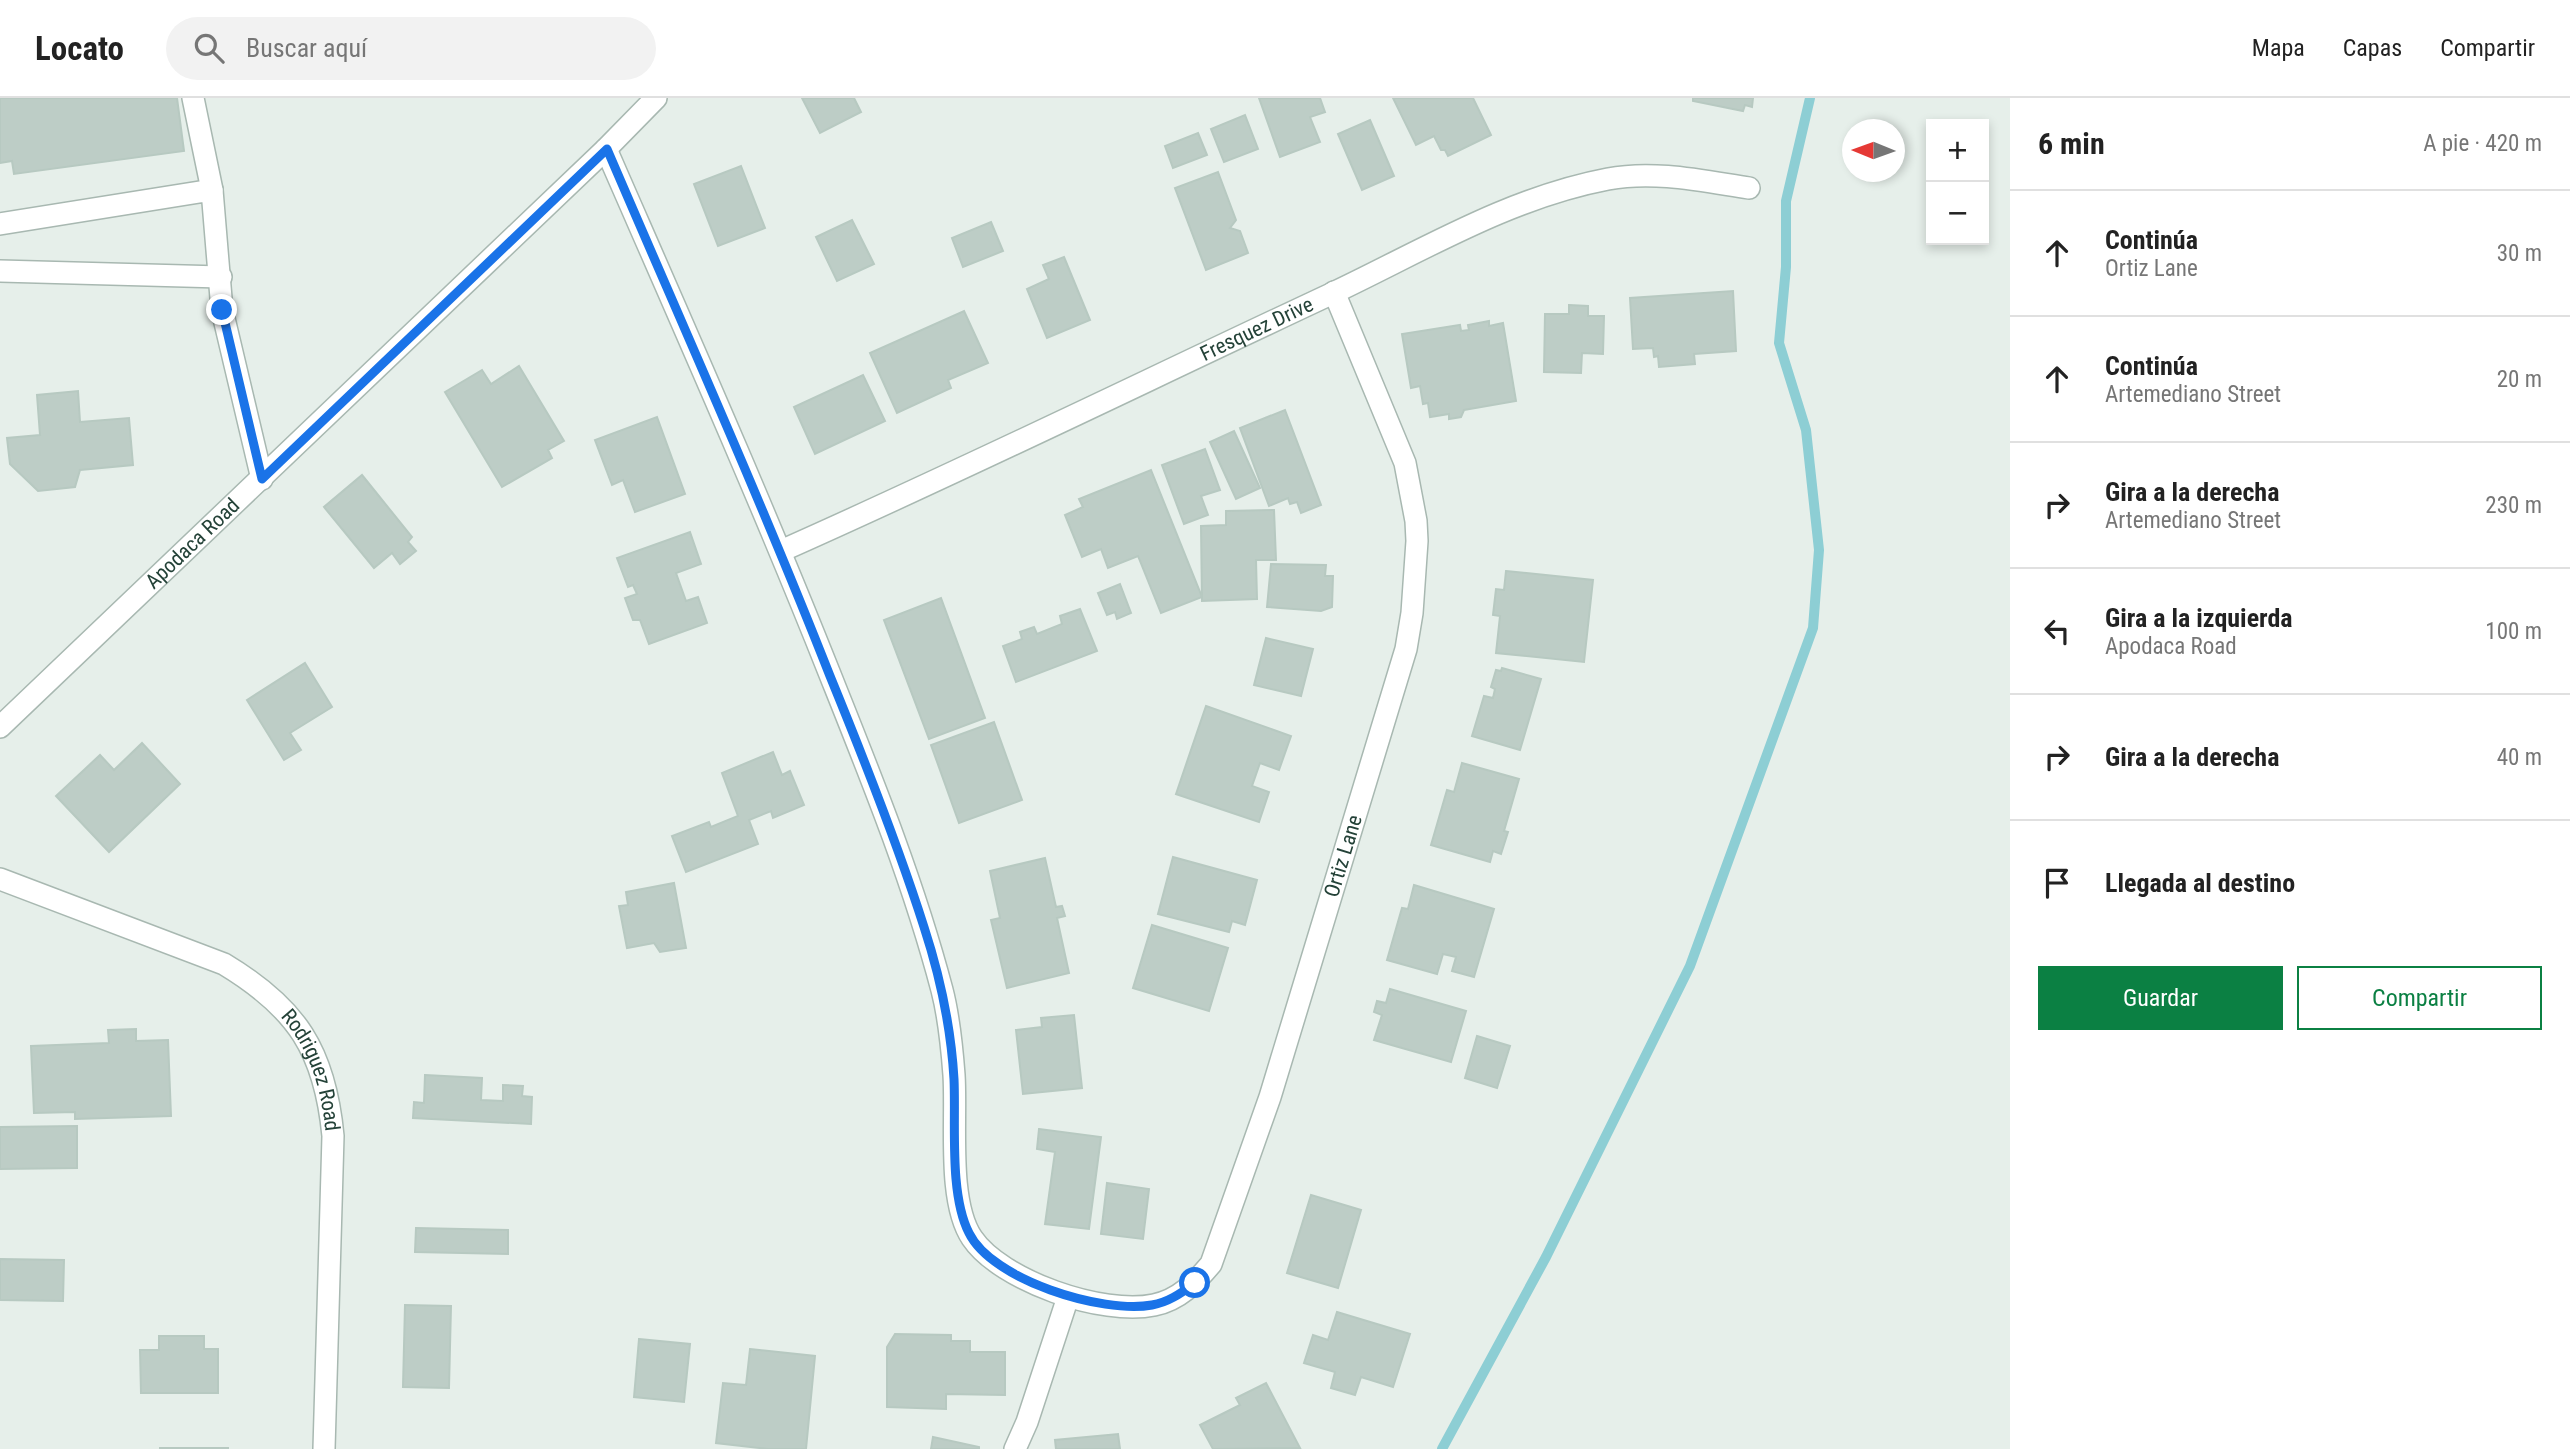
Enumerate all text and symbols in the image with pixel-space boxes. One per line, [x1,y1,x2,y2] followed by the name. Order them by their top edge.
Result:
[166,17,656,80] search box
[35,29,124,68] text: Locato
[190,29,228,67] icon: search
[246,33,367,63] text: Buscar aquí
[2252,34,2305,62] text: Mapa
[2343,34,2402,62] text: Capas
[2440,34,2535,62] text: Compartir
[1842,119,1905,182] north arrow
[1926,119,1989,245] map controls
[1926,119,1989,182] button: +
[2038,126,2105,161] text: 6 min
[2423,130,2542,157] text: A pie · 420 m
[1926,182,1989,245] button: −
[2105,225,2198,255] text: Continúa
[2038,234,2076,272] icon: ahead
[2497,240,2542,267] text: 30 m
[2105,255,2198,282] text: Ortiz Lane
[1196,292,1317,366] street label: Fresquez Drive
[206,294,237,325] route end
[2105,351,2198,381] text: Continúa
[2038,360,2076,398] icon: ahead
[2497,366,2542,393] text: 20 m
[2105,381,2281,408] text: Artemediano Street
[2105,477,2279,507] text: Gira a la derecha
[2038,486,2076,524] icon: right
[2485,492,2542,519] text: 230 m
[141,493,244,594] street label: Apodaca Road
[2105,507,2281,534] text: Artemediano Street
[2105,603,2293,633] text: Gira a la izquierda
[2038,612,2076,650] icon: left
[2485,618,2542,645] text: 100 m
[2105,633,2237,660] text: Apodaca Road
[2038,738,2076,776] icon: right
[2105,742,2279,772] text: Gira a la derecha
[2497,744,2542,771] text: 40 m
[1319,812,1367,900] street label: Ortiz Lane
[2038,864,2076,902] icon: arrive
[2105,868,2295,898] text: Llegada al destino
[2038,966,2283,1030] button: Guardar
[2297,966,2542,1030] button: Compartir
[277,1004,344,1132] street label: Rodriguez Road
[1179,1267,1210,1298] route start

